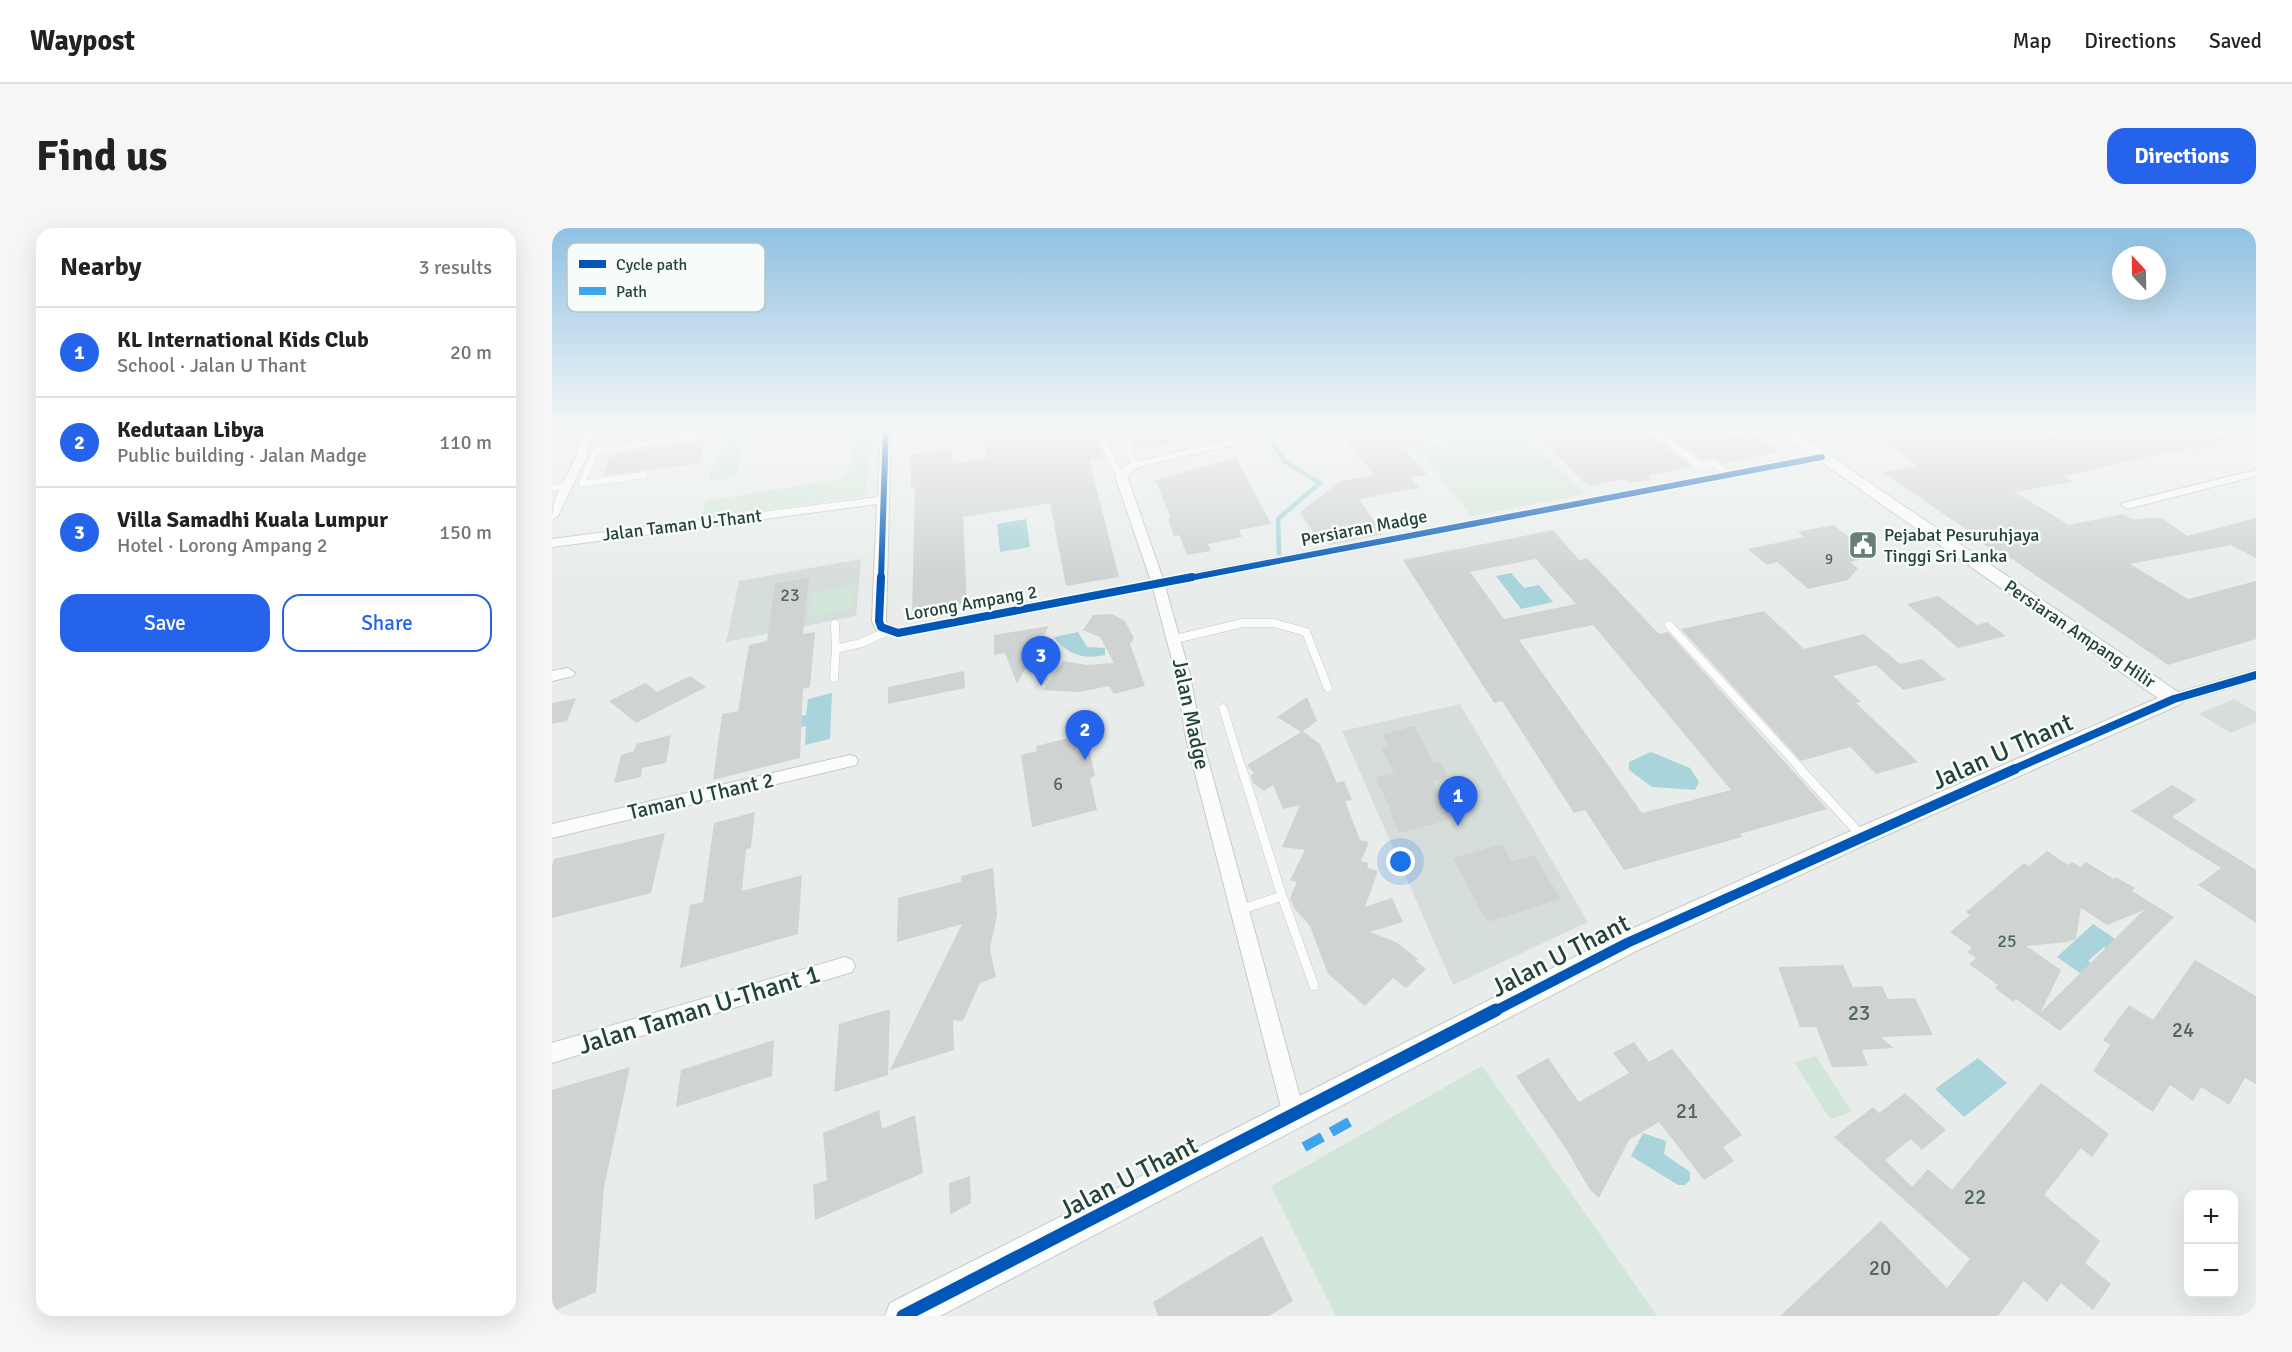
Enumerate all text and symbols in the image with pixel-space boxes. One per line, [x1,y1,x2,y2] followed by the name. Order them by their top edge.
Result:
[30,24,135,58] text: Waypost
[2013,28,2051,54] text: Map
[2084,28,2176,54] text: Directions
[2209,28,2262,54] text: Saved
[2107,128,2256,184] button: Directions
[36,131,167,182] text: Find us
[567,243,765,312] legend
[2112,246,2166,300] north arrow
[60,251,141,283] text: Nearby
[419,255,492,280] text: 3 results
[616,255,687,275] text: Cycle path
[616,282,647,302] text: Path
[117,326,369,353] text: KL International Kids Club
[74,340,85,365] text: 1
[450,340,492,365] text: 20 m
[117,353,306,378] text: School · Jalan U Thant
[117,416,264,443] text: Kedutaan Libya
[74,430,85,455] text: 2
[439,430,492,455] text: 110 m
[117,443,367,468] text: Public building · Jalan Madge
[601,504,763,546] street label: Jalan Taman U-Thant
[1299,505,1429,551] street label: Persiaran Madge
[117,506,388,533] text: Villa Samadhi Kuala Lumpur
[74,520,85,545] text: 3
[439,520,492,545] text: 150 m
[1884,524,2039,567] place label: Pejabat Pesuruhjaya Tinggi Sri Lanka
[1847,529,1879,561] public building icon: Pejabat Pesuruhjaya Tinggi Sri Lanka
[117,533,327,558] text: Hotel · Lorong Ampang 2
[1825,550,1833,568] house number: 9
[2000,575,2160,693] street label: Persiaran Ampang Hilir
[903,581,1039,625] street label: Lorong Ampang 2
[780,584,800,606] house number: 23
[60,594,270,652] button: Save
[282,594,492,652] button: Share
[1022,636,1060,686] pin: 3
[1167,656,1215,772] street label: Jalan Madge
[1927,706,2078,797] street label: Jalan U Thant
[1066,710,1104,760] pin: 2
[626,767,776,825] street label: Taman U Thant 2
[1053,773,1063,795] house number: 6
[1438,776,1478,826] pin: 1
[1386,847,1415,876] your location
[1486,907,1635,1005] street label: Jalan U Thant
[1997,930,2017,952] house number: 25
[575,958,824,1062] street label: Jalan Taman U-Thant 1
[1848,1000,1870,1026] house number: 23
[2172,1017,2194,1043] house number: 24
[1676,1098,1698,1124] house number: 21
[1054,1129,1203,1227] street label: Jalan U Thant
[1964,1184,1986,1210] house number: 22
[2184,1190,2238,1298] map controls
[2184,1190,2238,1244] button: +
[2184,1244,2238,1298] button: −
[1869,1255,1891,1281] house number: 20

